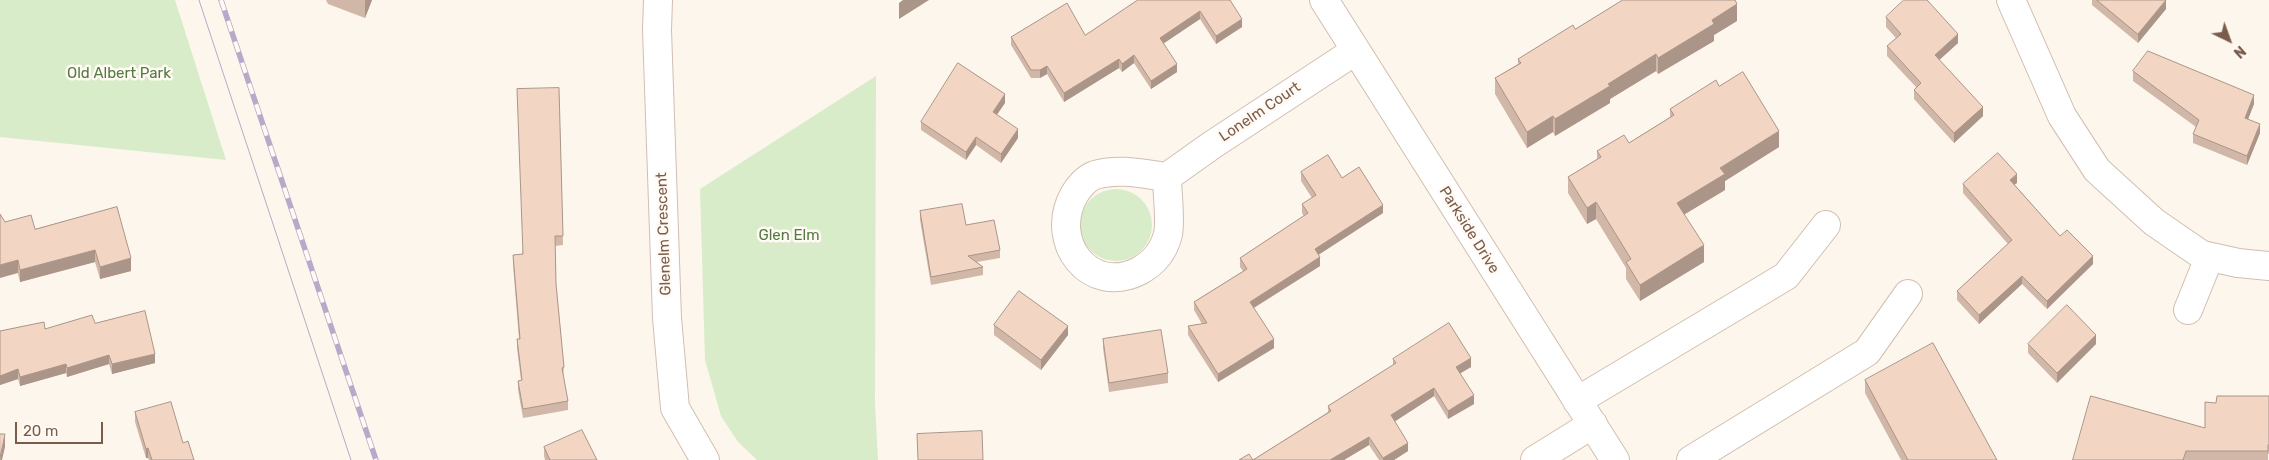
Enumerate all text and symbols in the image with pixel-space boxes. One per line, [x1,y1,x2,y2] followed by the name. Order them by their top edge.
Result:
[2204,15,2254,65] north arrow
[2230,42,2249,61] text: N
[67,65,171,83] park label: Old Albert Park
[1216,78,1304,146] street label: Lonelm Court
[653,172,675,296] street label: Glenelm Crescent
[1435,183,1503,277] street label: Parkside Drive
[758,227,820,245] park label: Glen Elm
[18,412,105,444] scale bar
[23,422,58,440] text: 20 m

